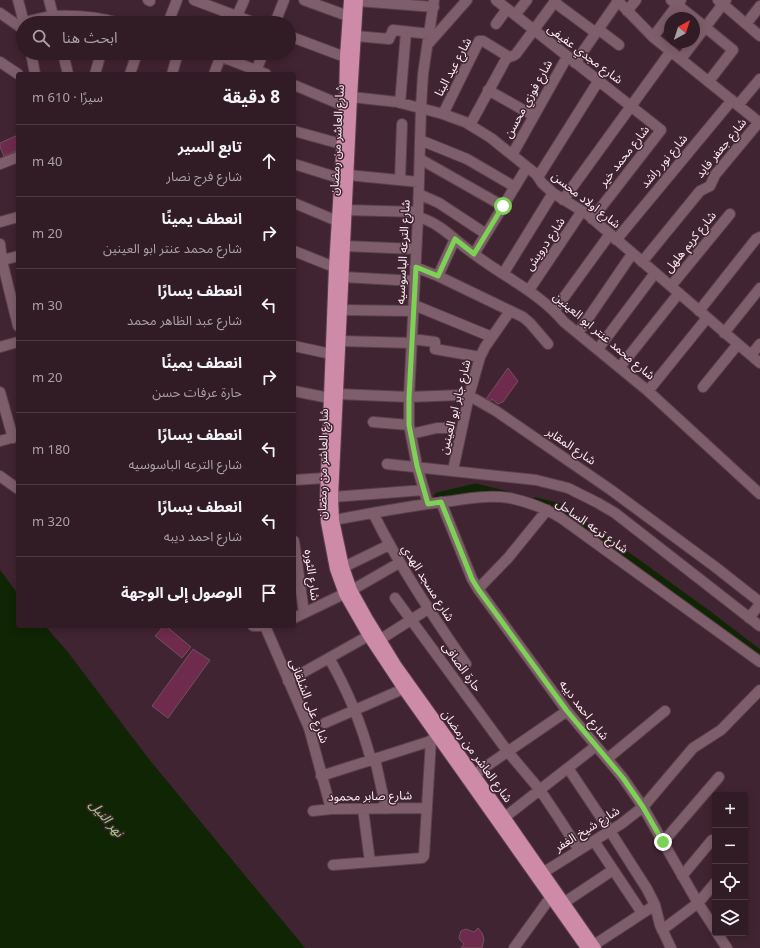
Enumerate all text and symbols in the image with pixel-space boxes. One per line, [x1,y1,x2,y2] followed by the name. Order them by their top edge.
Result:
[664,12,700,48] north arrow
[16,16,296,60] search box
[543,20,626,89] street label: شارع مجدي عفيفى
[30,27,52,49] icon: search
[62,27,118,47] text: ابحث هنا
[430,34,476,100] street label: شارع عيد البنا
[499,57,558,142] street label: شارع فوزي محسن
[325,84,349,196] street label: شارع العاشر من رمضان
[223,85,280,108] text: 8 دقيقة
[32,88,103,106] text: سيرًا · 610 m
[691,114,751,182] street label: شارع جعفر فايد
[594,122,654,191] street label: شارع محمد خير
[636,130,692,192] street label: شارع نور راشد
[178,136,242,156] text: تابع السير
[258,150,280,172] icon: ahead
[32,152,62,170] text: 40 m
[166,167,242,185] text: شارع فرج نصار
[548,167,624,233] street label: شارع اولاد محسن
[494,197,512,215] route start
[391,199,415,305] street label: شارع الترعه الباسوسيه
[660,207,720,277] street label: شارع كريم هلهل
[161,208,242,228] text: انعطف يمينًا
[521,214,569,274] street label: شارع درويش
[258,222,280,244] icon: right
[32,224,62,242] text: 20 m
[103,239,242,257] text: شارع محمد عنتر ابو العينين
[158,280,242,300] text: انعطف يسارًا
[549,288,659,384] street label: شارع محمد عنتر ابو العينين
[258,294,280,316] icon: left
[32,296,62,314] text: 30 m
[127,311,242,329] text: شارع عبد الظاهر محمد
[161,352,242,372] text: انعطف يمينًا
[435,358,475,456] street label: شارع جابر ابو العينين
[258,366,280,388] icon: right
[32,368,62,386] text: 20 m
[152,383,242,401] text: حارة عرفات حسن
[313,408,333,520] street label: شارع العاشر من رمضان
[542,422,600,469] street label: شارع المقابر
[158,424,242,444] text: انعطف يسارًا
[258,438,280,460] icon: left
[32,440,70,458] text: 180 m
[128,455,242,473] text: شارع الترعه الباسوسيه
[552,494,632,558] street label: شارع ترعه الساحل
[158,496,242,516] text: انعطف يسارًا
[258,510,280,532] icon: left
[32,512,70,530] text: 320 m
[164,527,242,545] text: شارع احمد ديبه
[396,541,459,625] street label: شارع مسجد الهدي
[300,548,324,602] street label: شارع الثوره
[121,582,242,602] text: الوصول إلى الوجهة
[258,582,280,604] icon: arrive
[439,638,486,695] street label: حارة الصافى
[285,656,333,746] street label: شارع على الشلقانى
[555,676,613,744] street label: شارع احمد ديبه
[437,706,517,806] street label: شارع العاشر من رمضان
[328,786,412,806] street label: شارع صابر محمود
[712,792,748,936] map controls
[712,792,748,828] button: +
[86,796,129,841] water label: نهر النيل
[550,802,623,857] street label: شارع شيخ الغفر
[712,828,748,864] button: −
[654,833,672,851] route end
[712,864,748,900] button: locate
[712,900,748,936] button: layers

